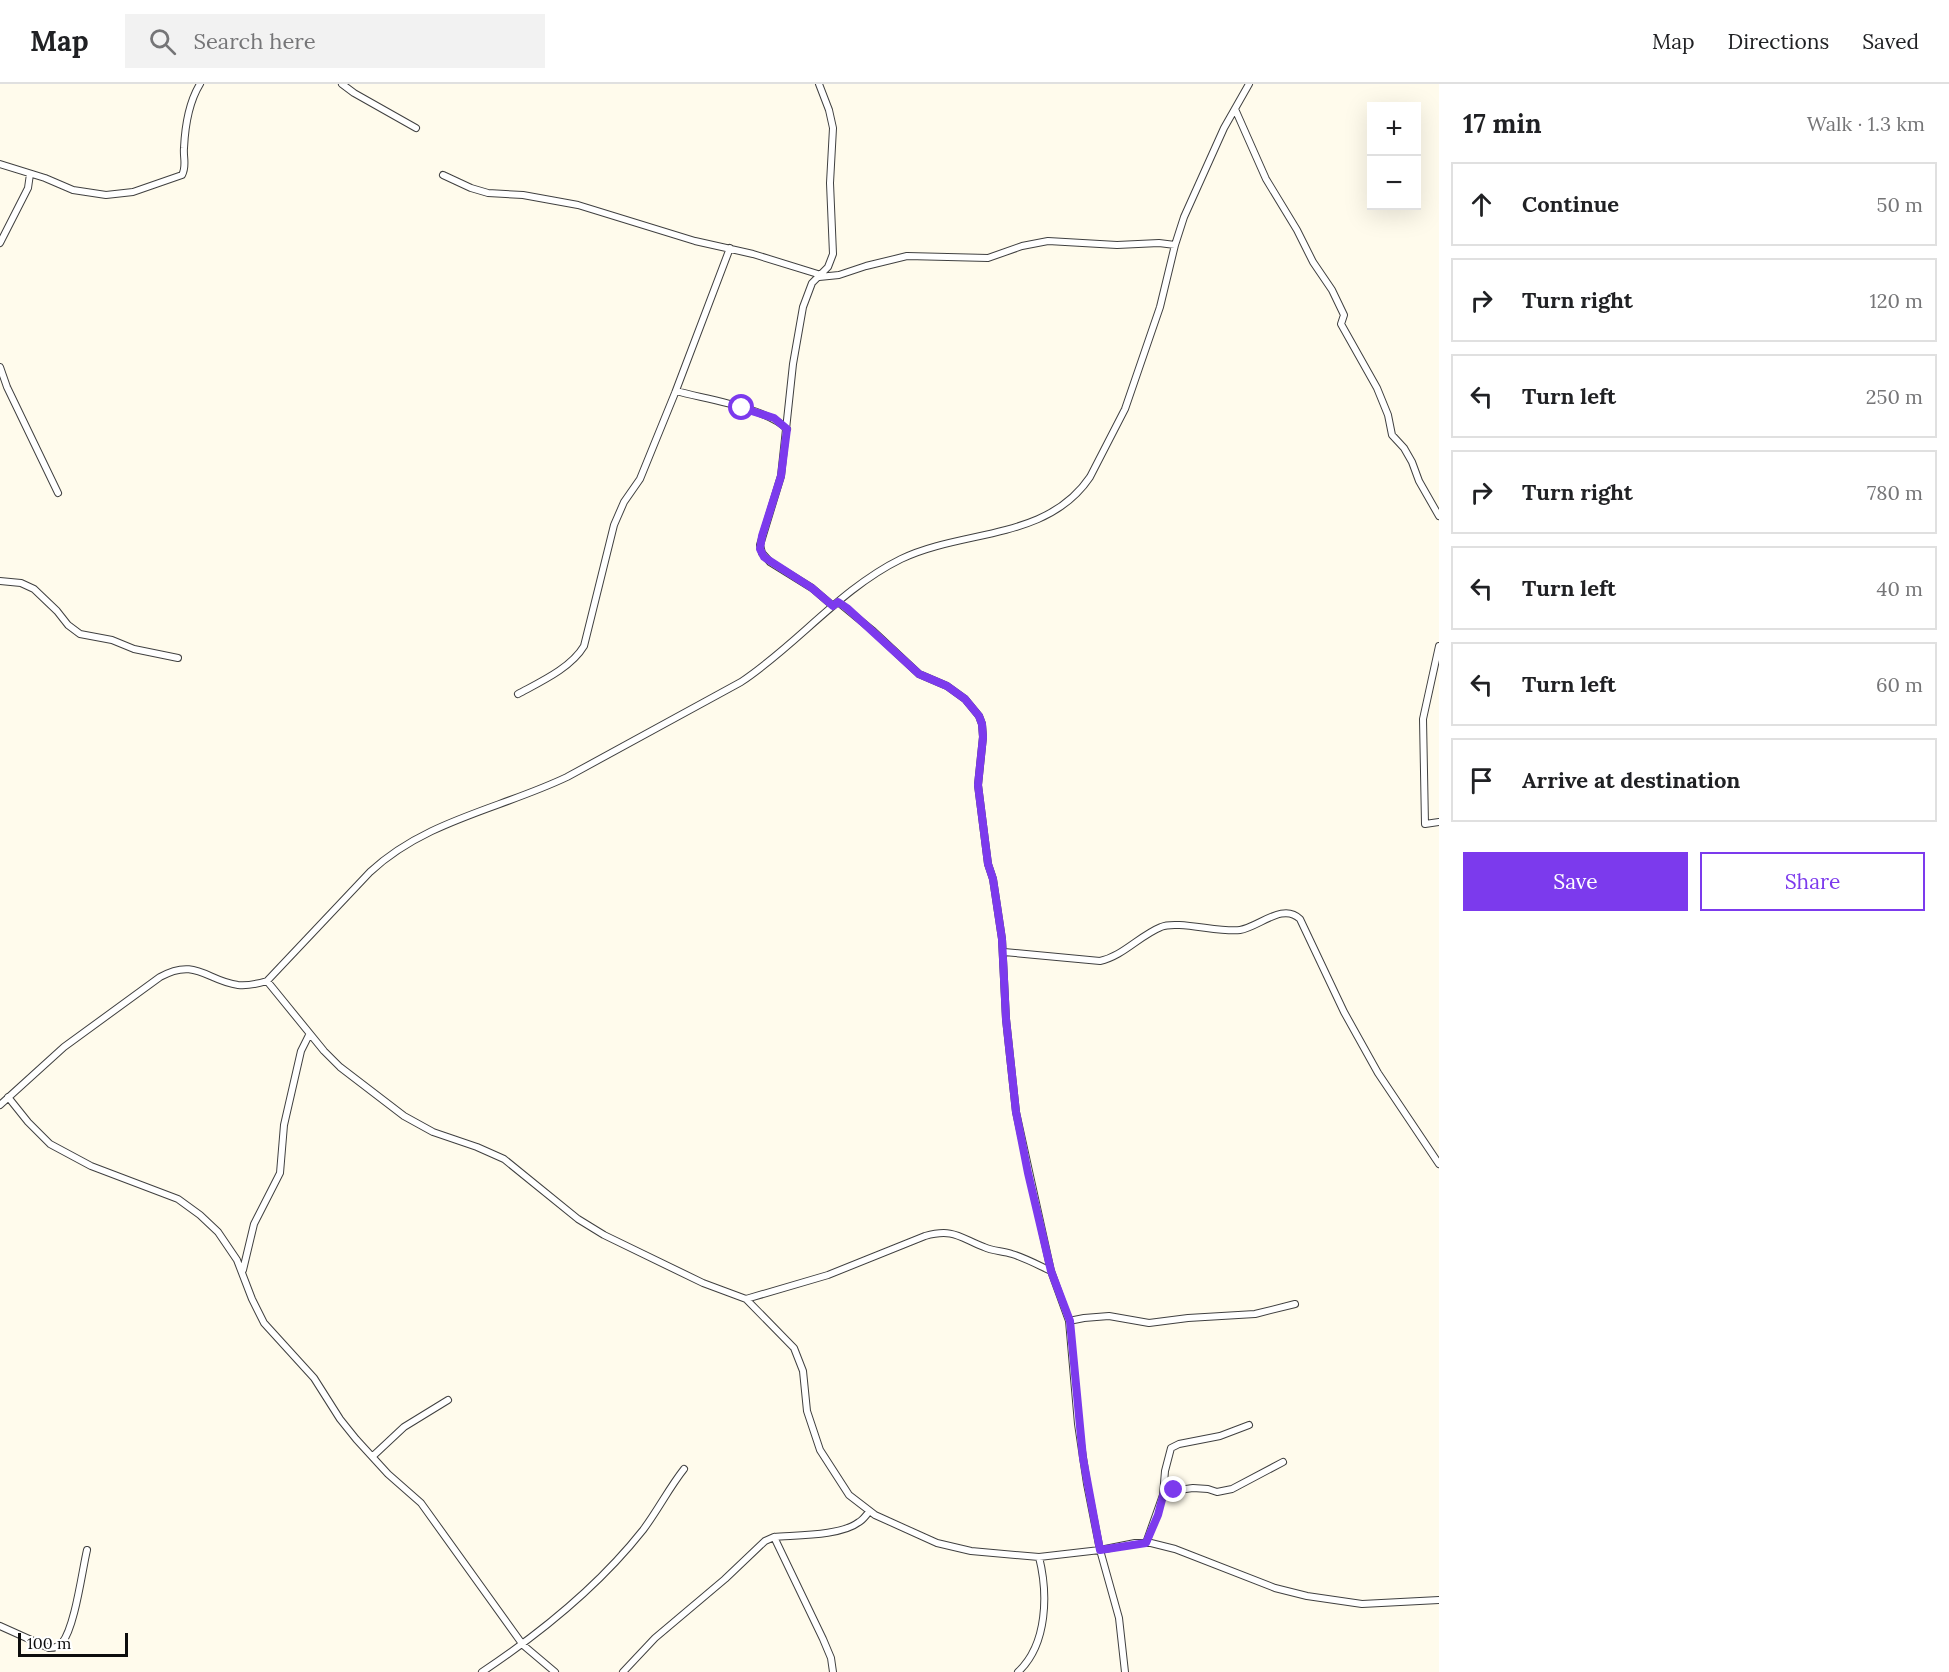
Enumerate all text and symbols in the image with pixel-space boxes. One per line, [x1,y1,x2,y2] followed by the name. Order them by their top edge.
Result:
[125,14,545,68] search box
[30,23,89,59] text: Map
[146,25,179,58] icon: search
[194,27,316,55] text: Search here
[1652,28,1695,55] text: Map
[1728,28,1829,55] text: Directions
[1862,28,1919,55] text: Saved
[1367,102,1421,210] map controls
[1367,102,1421,156] button: +
[1463,107,1542,140] text: 17 min
[1807,111,1925,136] text: Walk · 1.3 km
[1367,156,1421,210] button: −
[1465,188,1498,221] icon: ahead
[1522,190,1619,218] text: Continue
[1877,192,1923,217] text: 50 m
[1465,284,1498,317] icon: right
[1522,286,1633,314] text: Turn right
[1869,288,1923,313] text: 120 m
[1465,380,1498,413] icon: left
[1522,382,1616,410] text: Turn left
[1866,384,1923,409] text: 250 m
[728,394,754,420] route start
[1465,476,1498,509] icon: right
[1522,478,1633,506] text: Turn right
[1867,480,1923,505] text: 780 m
[1465,572,1498,605] icon: left
[1522,574,1616,602] text: Turn left
[1877,576,1923,601] text: 40 m
[1465,668,1498,701] icon: left
[1522,670,1616,698] text: Turn left
[1876,672,1923,697] text: 60 m
[1465,764,1498,797] icon: arrive
[1522,766,1740,794] text: Arrive at destination
[1463,852,1688,911] button: Save
[1700,852,1925,911] button: Share
[1160,1476,1186,1502] route end
[18,1630,128,1658] scale bar
[27,1633,71,1653] text: 100 m

